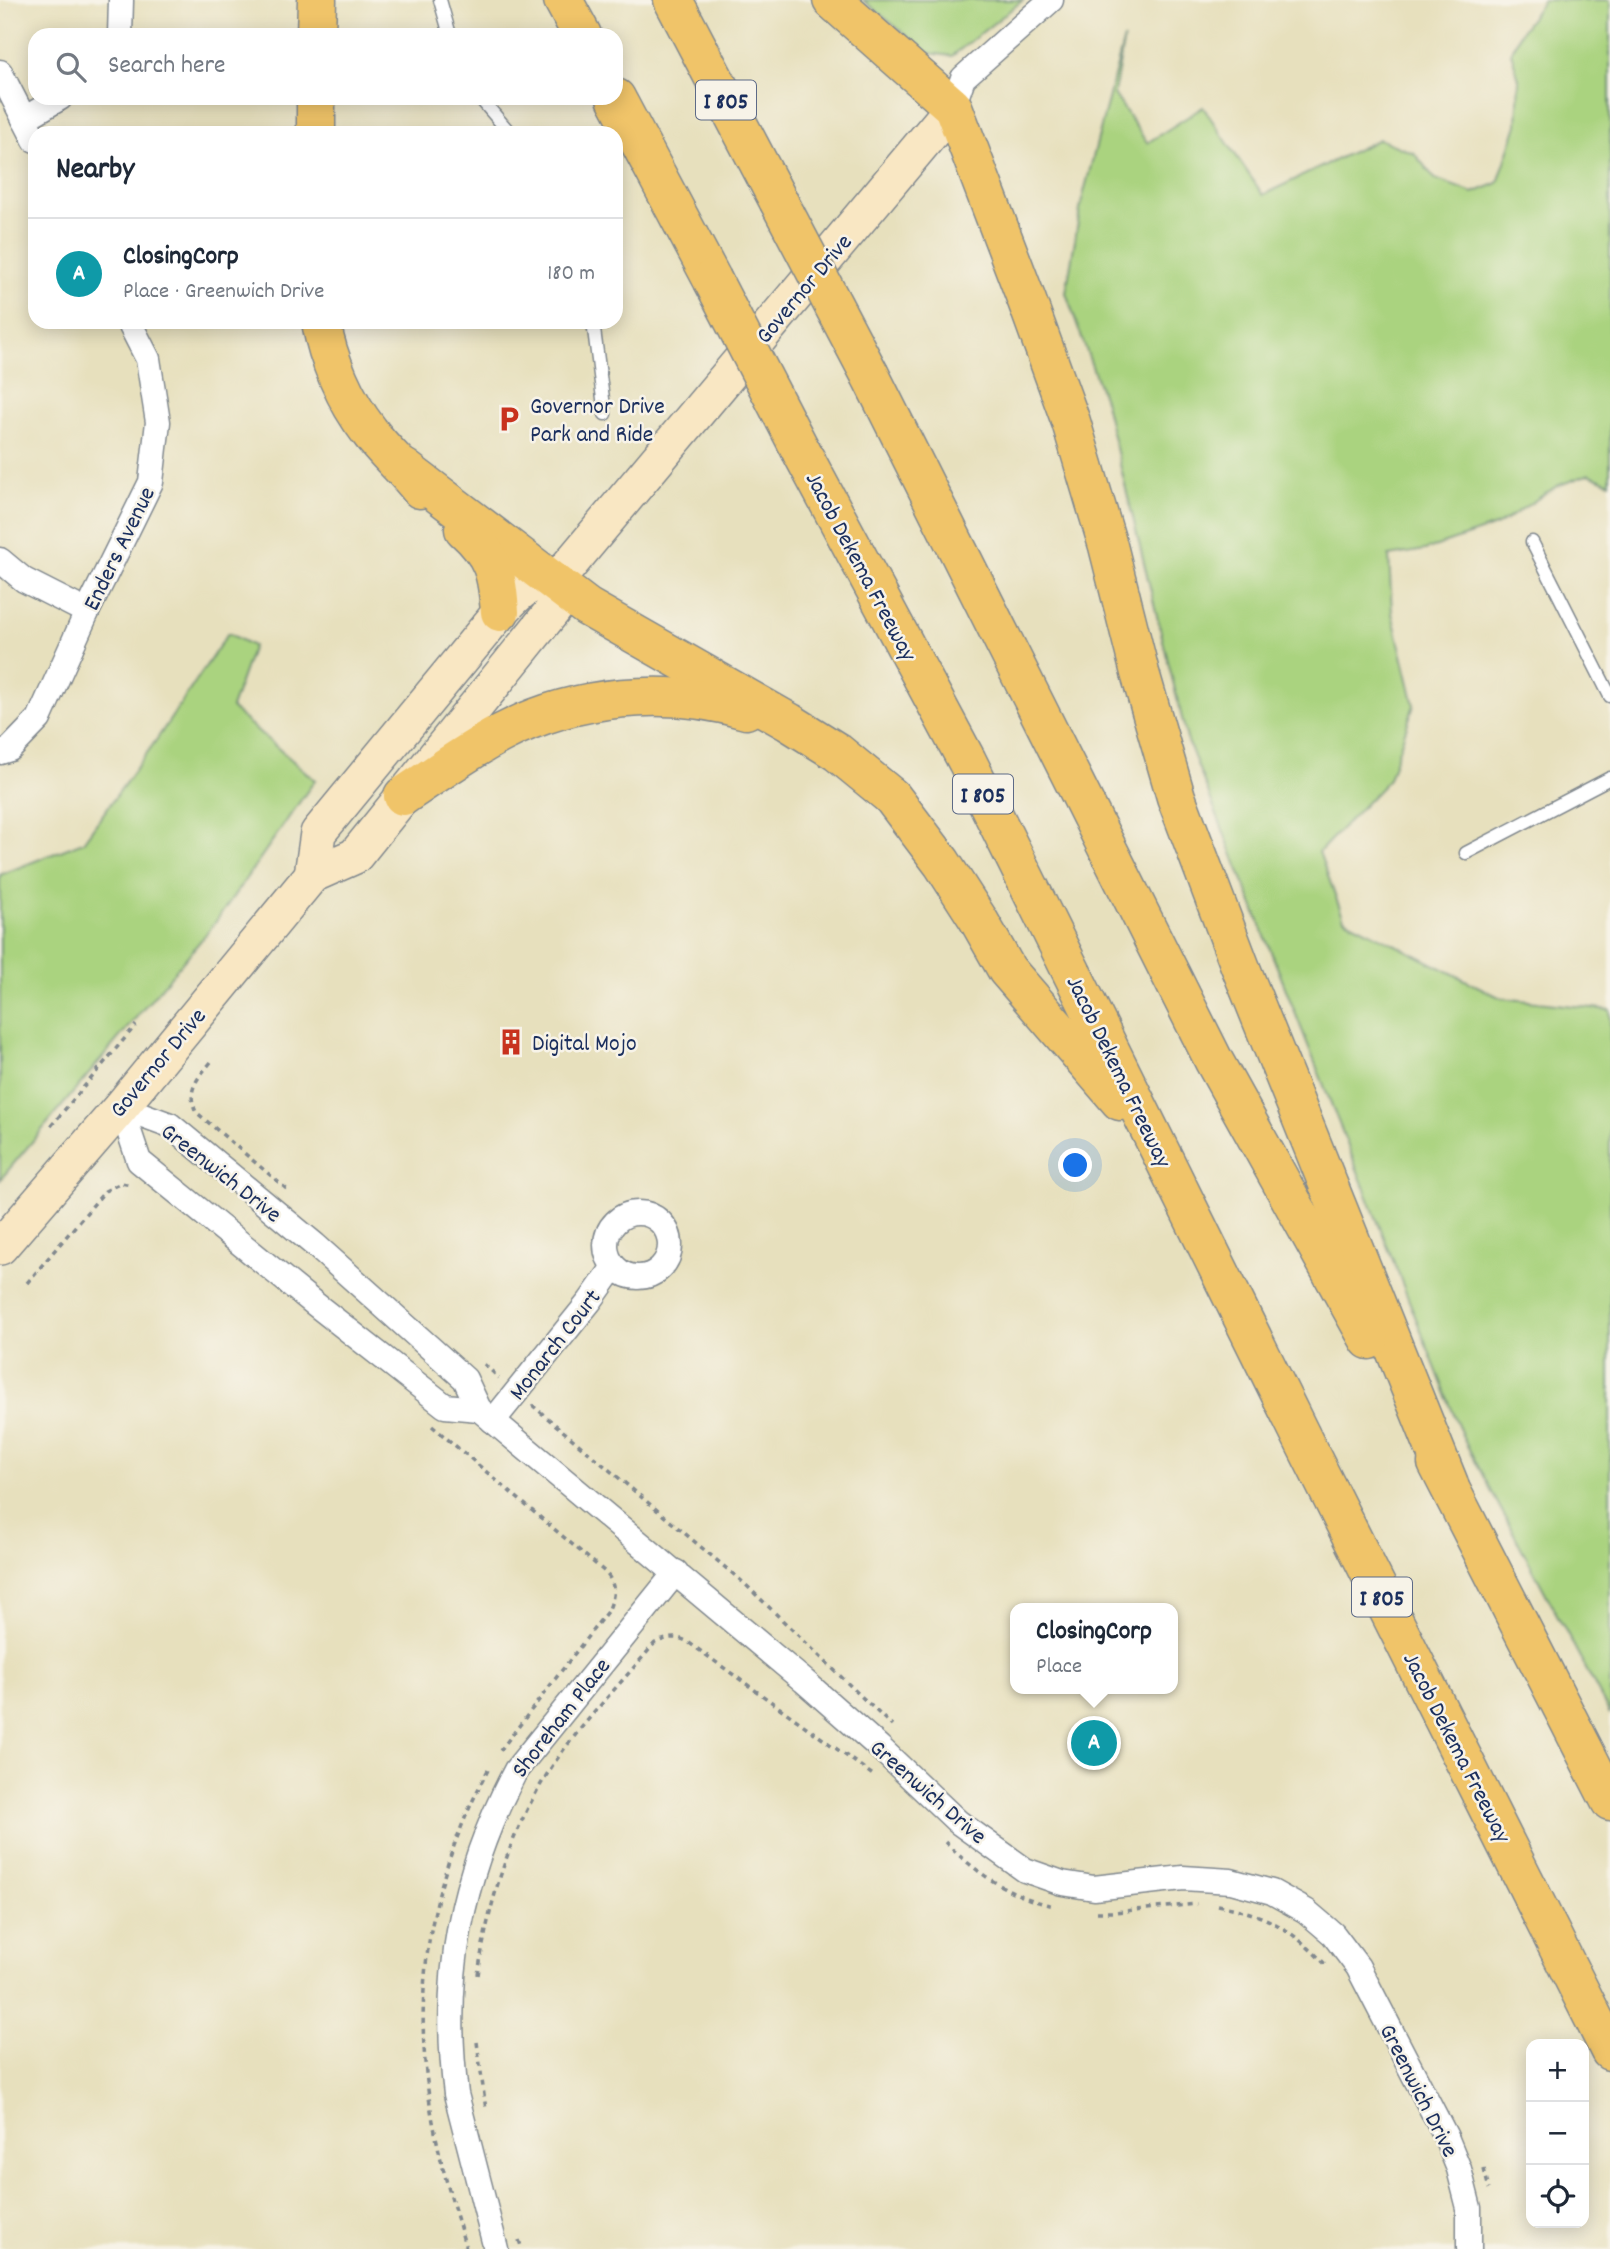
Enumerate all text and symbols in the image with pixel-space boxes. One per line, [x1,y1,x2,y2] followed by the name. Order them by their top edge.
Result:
[28,28,623,105] search box
[52,48,90,86] icon: search
[108,48,226,85] text: Search here
[696,80,756,120] road number: I 805
[56,150,134,193] text: Nearby
[749,227,862,352] street label: Governor Drive
[123,239,239,276] text: ClosingCorp
[73,258,85,291] text: A
[547,258,595,291] text: 180 m
[123,276,324,309] text: Place · Greenwich Drive
[530,391,665,453] place label: Governor Drive Park and Ride
[494,404,524,434] parking icon: Governor Drive Park and Ride
[795,467,924,669] street label: Jacob Dekema Freeway
[76,482,165,617] street label: Enders Avenue
[953,774,1013,814] road number: I 805
[1056,971,1179,1175] street label: Jacob Dekema Freeway
[103,1001,216,1126] street label: Governor Drive
[496,1027,526,1057] building icon: Digital Mojo
[532,1028,637,1062] place label: Digital Mojo
[152,1116,288,1233] street label: Greenwich Drive
[1058,1148,1092,1182] your location
[502,1283,611,1409] street label: Monarch Court
[1352,1578,1412,1616] road number: I 805
[1010,1603,1178,1694] popup
[1036,1614,1152,1651] text: ClosingCorp
[1393,1647,1519,1851] street label: Jacob Dekema Freeway
[1036,1651,1082,1684] text: Place
[505,1652,620,1786] street label: Shoreham Place
[1071,1717,1117,1769] pin: A
[861,1733,993,1854] street label: Greenwich Drive
[1369,2019,1465,2164] street label: Greenwich Drive
[1526,2039,1589,2228] map controls
[1526,2039,1589,2102] button: +
[1526,2102,1589,2165] button: −
[1526,2165,1589,2228] button: locate

